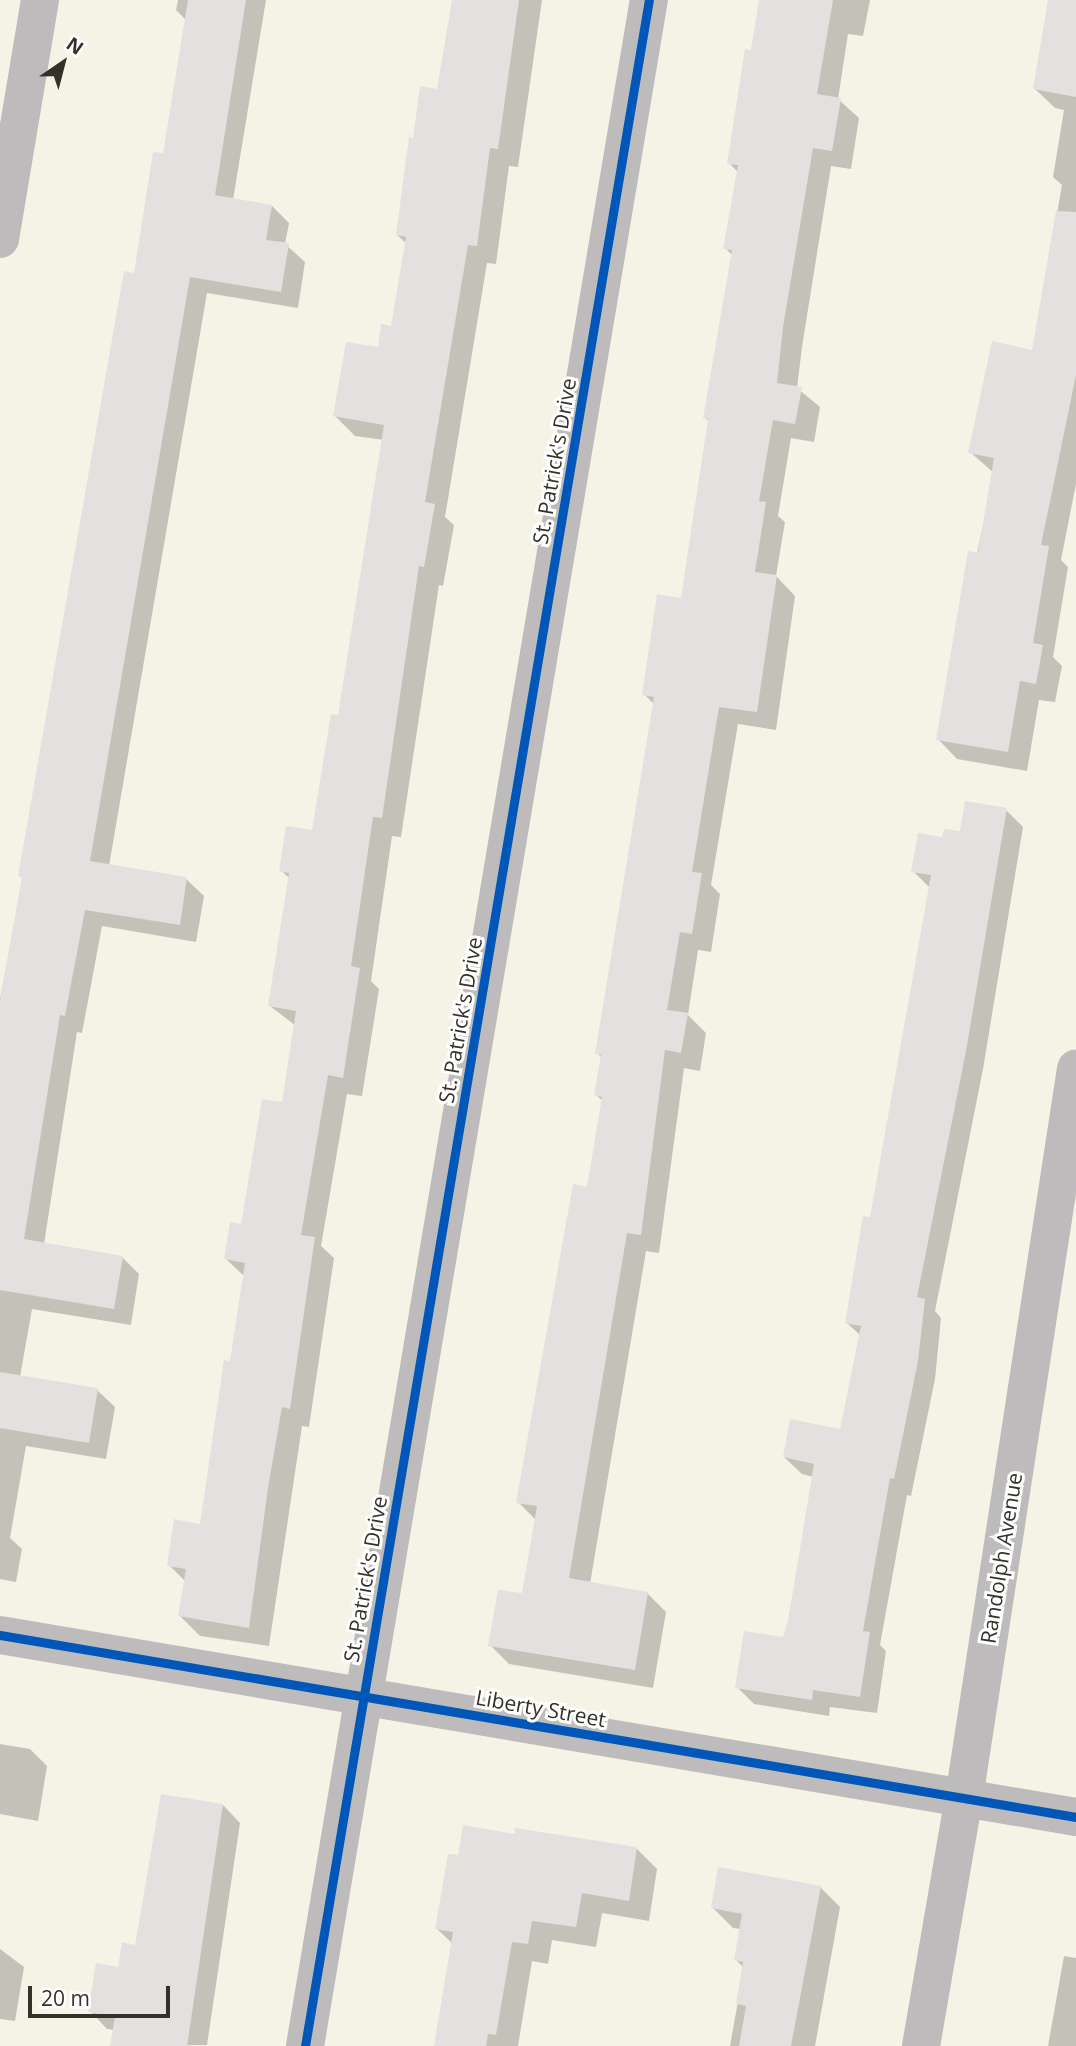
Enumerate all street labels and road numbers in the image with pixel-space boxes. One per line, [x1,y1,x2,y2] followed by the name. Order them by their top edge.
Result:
[527,376,581,546] street label: St. Patrick's Drive
[433,935,487,1105] street label: St. Patrick's Drive
[975,1471,1027,1645] street label: Randolph Avenue
[338,1494,392,1664] street label: St. Patrick's Drive
[474,1684,608,1732] street label: Liberty Street

